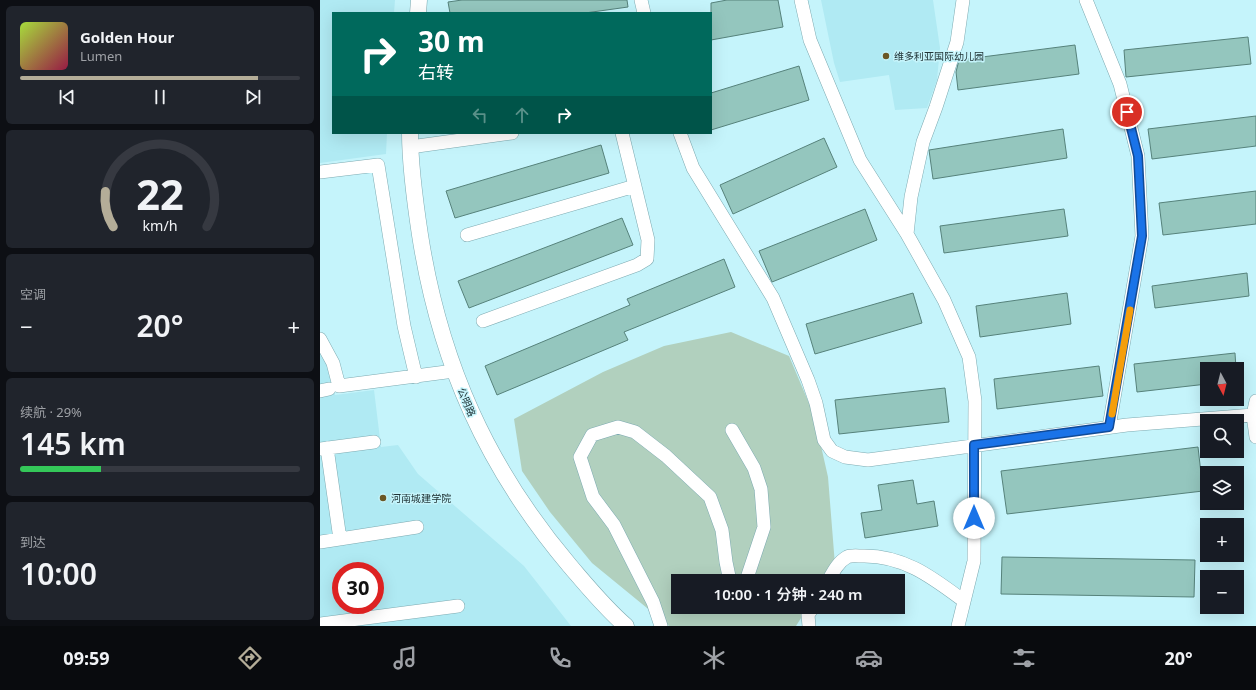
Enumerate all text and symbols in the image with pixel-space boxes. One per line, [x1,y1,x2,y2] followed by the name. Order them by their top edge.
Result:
[418,22,485,60] text: 30 m
[80,27,174,47] text: Golden Hour
[352,28,404,80] icon: right
[80,47,122,65] text: Lumen
[894,49,984,63] place label: 维多利亚国际幼儿园
[881,51,891,61] marker: 维多利亚国际幼儿园
[418,60,454,84] text: 右转
[56,86,78,108] icon: previous
[149,86,171,108] icon: pause
[242,86,264,108] icon: next
[1110,95,1144,129] pin
[1116,101,1138,123] icon: arrive
[469,104,491,126] icon: left
[511,104,533,126] icon: ahead
[553,104,575,126] icon: right
[136,166,184,222] text: 22
[142,216,178,235] text: km/h
[20,285,46,303] text: 空调
[136,305,184,346] text: 20°
[20,311,33,341] text: −
[287,311,300,341] text: +
[1200,362,1244,406] north arrow
[1200,362,1244,614] map controls
[455,385,479,419] street label: 公明路
[20,403,82,421] text: 续航 · 29%
[1200,414,1244,458] button: search
[20,423,126,464] text: 145 km
[1200,466,1244,510] button: layers
[391,491,451,505] place label: 河南城建学院
[378,493,388,503] marker: 河南城建学院
[953,497,995,539] position arrow
[1200,518,1244,562] button: +
[20,533,46,551] text: 到达
[20,553,97,594] text: 10:00
[332,562,384,614] speed limit sign: 30
[1200,570,1244,614] button: −
[714,584,862,604] text: 10:00 · 1 分钟 · 240 m
[236,644,264,672] icon: directions
[391,644,419,672] icon: music
[546,644,574,672] icon: phone
[700,644,728,672] icon: climate
[855,644,883,672] icon: car
[1010,644,1038,672] icon: filters
[63,646,110,670] text: 09:59
[1164,646,1193,670] text: 20°

